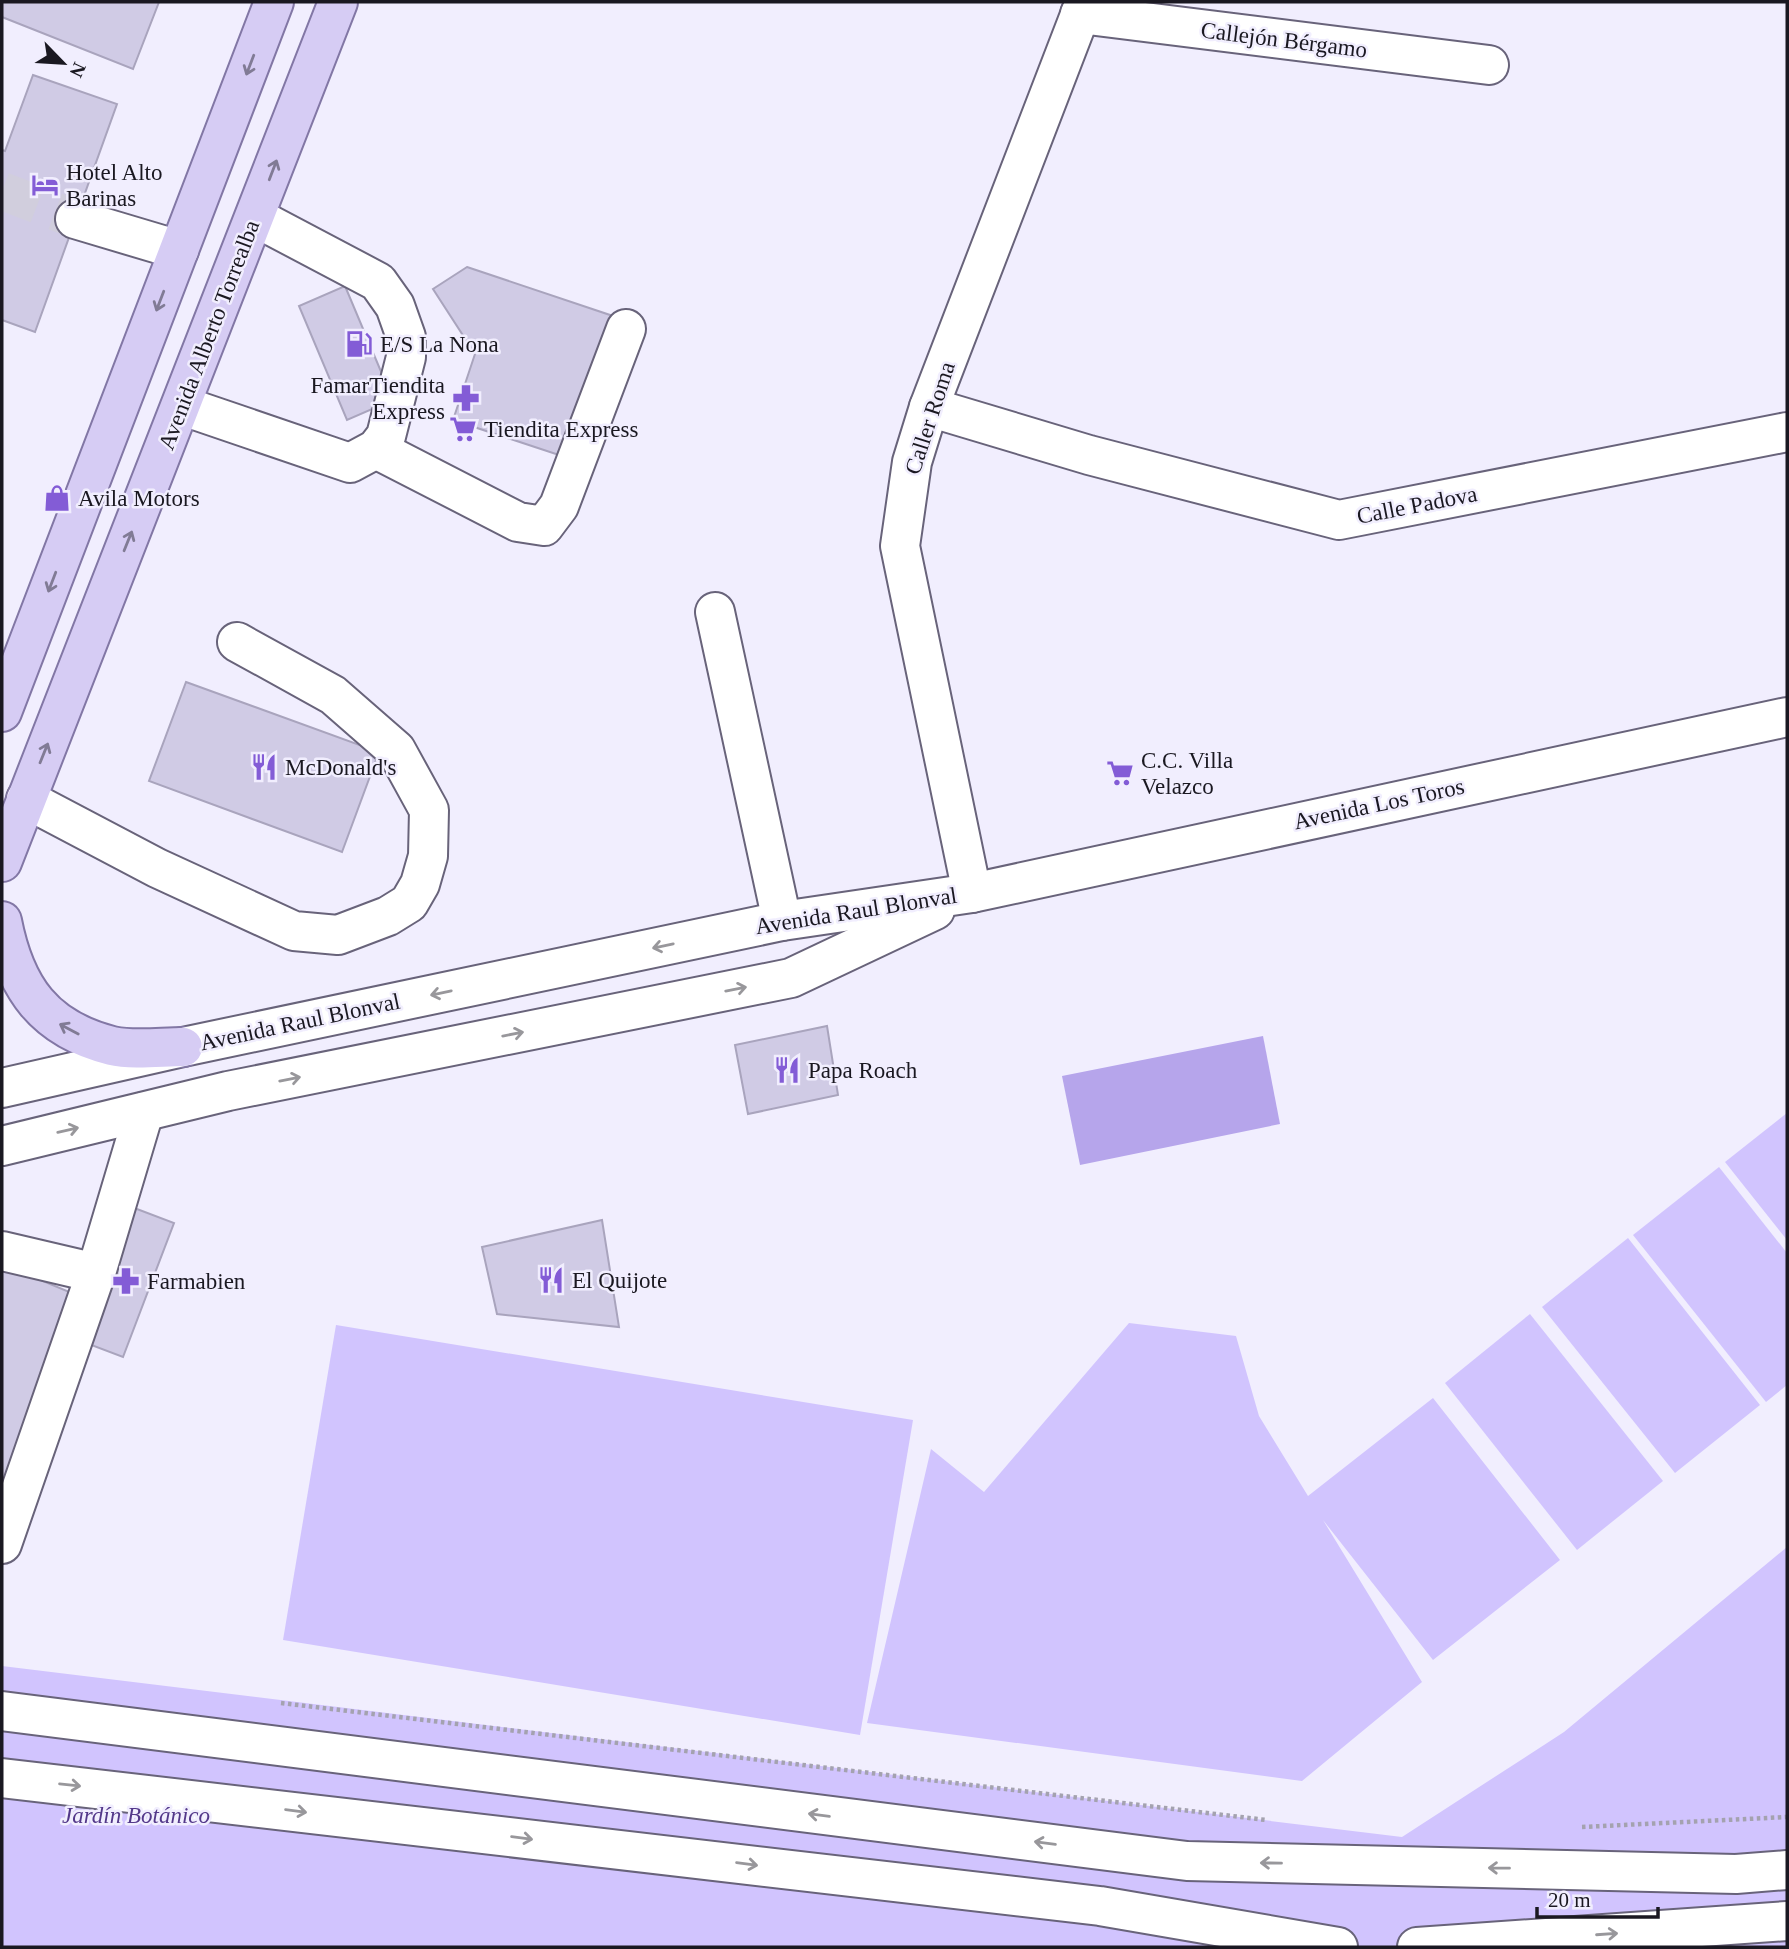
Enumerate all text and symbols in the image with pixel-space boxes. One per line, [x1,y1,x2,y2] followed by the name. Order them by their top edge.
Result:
[1199,17,1369,63] street label: Callejón Bérgamo
[28,28,98,98] north arrow
[243,54,255,76] one-way arrow
[65,59,90,81] text: N
[268,159,280,181] one-way arrow
[66,160,162,211] place label: Hotel Alto Barinas
[30,170,60,200] hotel icon: Hotel Alto Barinas
[154,217,264,453] street label: Avenida Alberto Torrealba
[152,289,165,311] one-way arrow
[344,329,374,359] fuel station icon: E/S La Nona
[380,332,499,357] place label: E/S La Nona
[900,359,960,477] street label: Caller Roma
[310,373,445,424] place label: FamarTiendita Express
[451,383,481,413] pharmacy icon: FamarTiendita Express
[448,414,478,444] supermarket icon: Tiendita Express
[484,417,638,442] place label: Tiendita Express
[1355,481,1479,529] street label: Calle Padova
[42,483,72,513] shop icon: Avila Motors
[78,486,200,511] place label: Avila Motors
[123,531,136,553] one-way arrow
[44,570,57,592] one-way arrow
[39,742,52,764] one-way arrow
[1141,748,1233,799] place label: C.C. Villa Velazco
[249,752,279,782] restaurant icon: McDonald's
[285,755,397,780] place label: McDonald's
[1105,758,1135,788] supermarket icon: C.C. Villa Velazco
[1291,774,1467,834] street label: Avenida Los Toros
[753,883,959,939] street label: Avenida Raul Blonval
[652,940,675,954] one-way arrow
[724,981,747,995] one-way arrow
[430,986,453,1000] one-way arrow
[198,989,402,1055] street label: Avenida Raul Blonval
[59,1021,80,1035] one-way arrow
[501,1026,524,1040] one-way arrow
[772,1055,802,1085] restaurant icon: Papa Roach
[808,1058,918,1083] place label: Papa Roach
[278,1071,301,1085] one-way arrow
[56,1123,79,1136] one-way arrow
[536,1265,566,1295] restaurant icon: El Quijote
[111,1266,141,1296] pharmacy icon: Farmabien
[572,1268,667,1293] place label: El Quijote
[147,1269,246,1294] place label: Farmabien
[58,1779,80,1792] one-way arrow
[62,1803,210,1828] park label: Jardín Botánico
[284,1805,306,1818] one-way arrow
[808,1808,831,1821] one-way arrow
[510,1831,532,1844] one-way arrow
[1034,1837,1057,1850] one-way arrow
[1260,1856,1283,1870] one-way arrow
[736,1858,758,1871] one-way arrow
[1487,1862,1510,1875] one-way arrow
[1537,1876,1658,1920] scale bar
[1548,1888,1591,1912] text: 20 m
[1595,1927,1618,1940] one-way arrow

